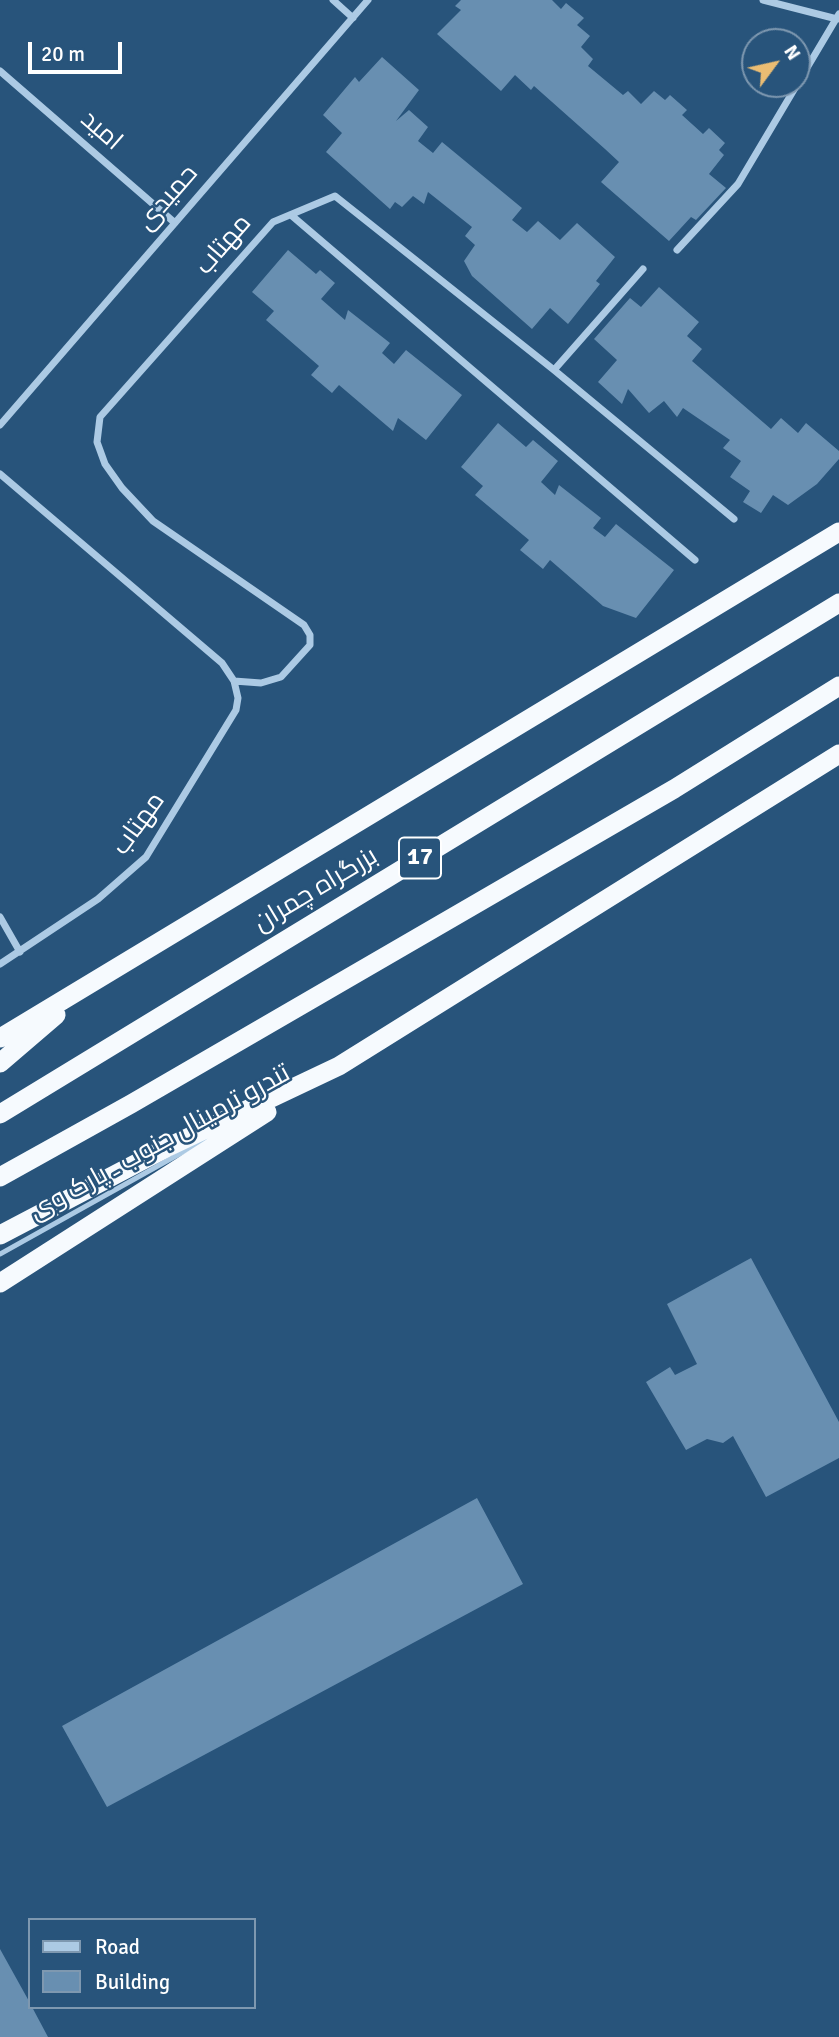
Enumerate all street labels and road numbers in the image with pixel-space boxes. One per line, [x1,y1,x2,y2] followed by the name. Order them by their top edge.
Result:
[74,104,128,158] street label: امید
[131,159,205,237] street label: حمیدی
[189,208,259,282] street label: مهتاب
[106,787,172,861] street label: مهتاب
[399,838,441,878] road number: 17
[248,841,384,939] street label: بزرگراه چمران
[24,1058,296,1228] street label: تندرو ترمینال جنوب ـ پارک وی

